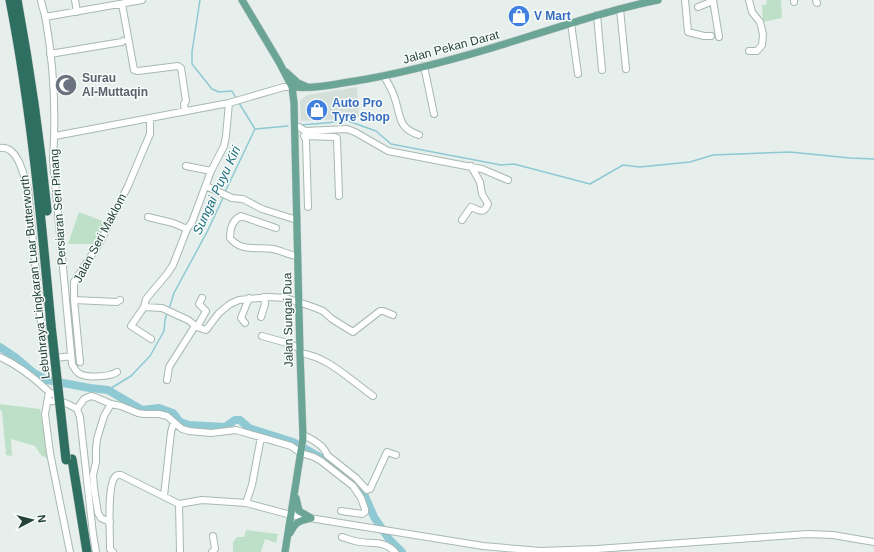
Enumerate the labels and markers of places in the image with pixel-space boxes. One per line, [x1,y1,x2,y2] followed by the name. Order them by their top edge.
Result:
[506,3,532,29] shop icon: V Mart
[534,9,571,23] place label: V Mart
[82,71,148,99] place label: Surau Al-Muttaqin
[53,72,79,98] mosque icon: Surau Al-Muttaqin
[332,96,390,124] place label: Auto Pro Tyre Shop
[304,97,330,123] shop icon: Auto Pro Tyre Shop

